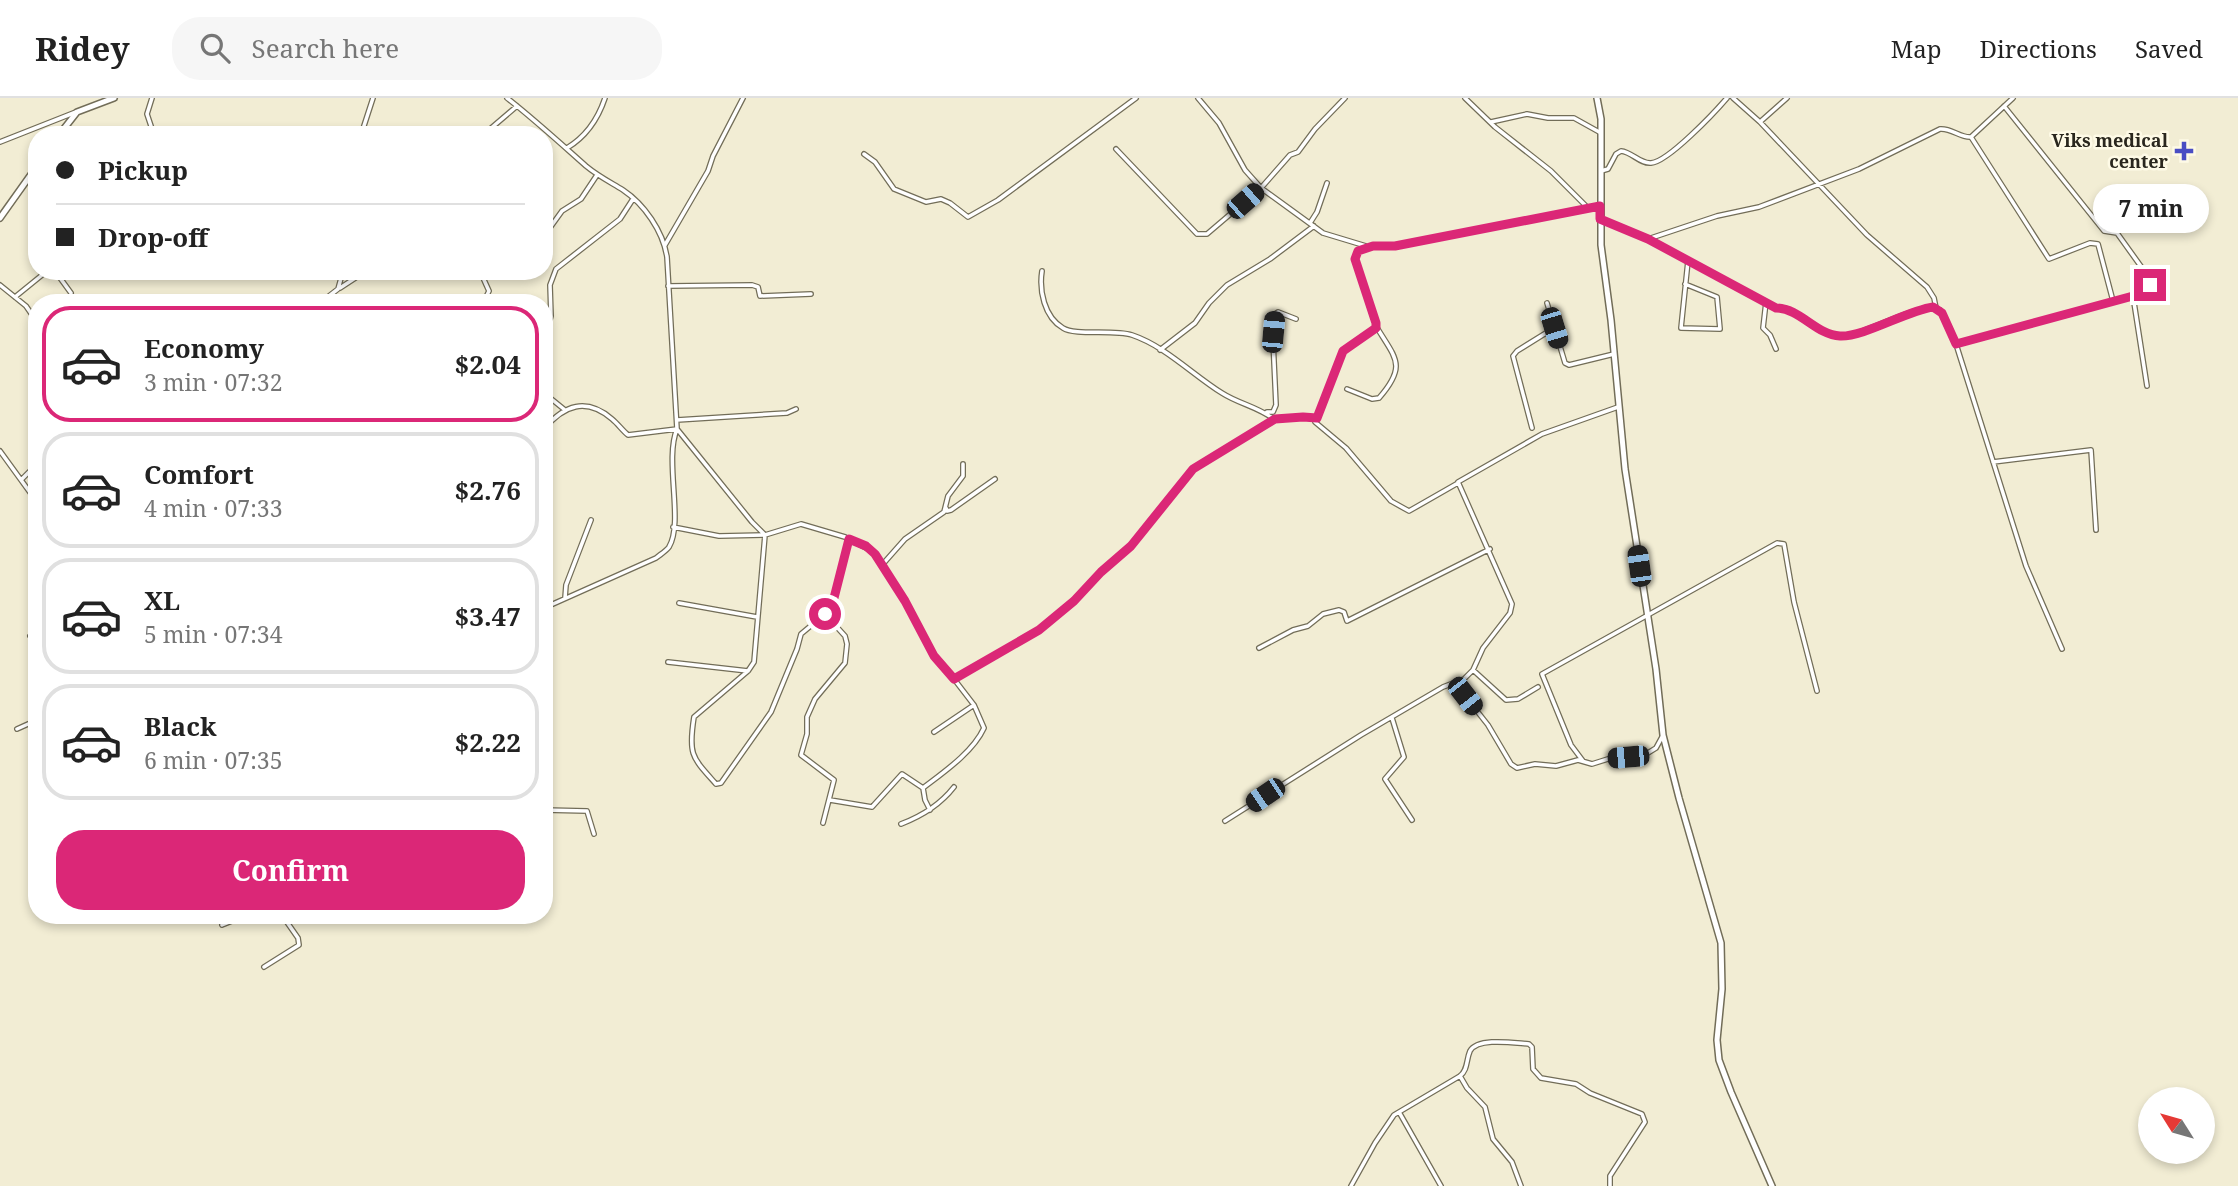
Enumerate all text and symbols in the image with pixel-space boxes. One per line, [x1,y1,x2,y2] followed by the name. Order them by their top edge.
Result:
[172,17,662,80] search box
[35,26,130,71] text: Ridey
[196,29,234,67] icon: search
[252,30,399,66] text: Search here
[1891,32,1942,65] text: Map
[1980,32,2097,65] text: Directions
[2135,32,2203,65] text: Saved
[2052,128,2169,173] place label: Viks medical center
[2174,141,2194,161] marker: Viks medical center
[98,152,188,188] text: Pickup
[1223,179,1268,223] car
[2092,184,2208,232] callout: 7 min
[2118,192,2184,224] text: 7 min
[98,219,208,255] text: Drop-off
[2134,269,2166,301] route end
[1538,305,1571,351] car
[1261,310,1286,354] car
[144,330,264,366] text: Economy
[60,333,123,396] icon: car
[455,346,521,382] text: $2.04
[144,366,282,398] text: 3 min · 07:32
[144,456,254,492] text: Comfort
[60,459,123,522] icon: car
[455,472,521,508] text: $2.76
[144,492,282,524] text: 4 min · 07:33
[1626,544,1653,588] car
[144,582,180,618] text: XL
[60,585,123,648] icon: car
[455,598,521,634] text: $3.47
[809,598,841,630] route start
[144,618,282,650] text: 5 min · 07:34
[1444,673,1487,719] car
[144,708,217,744] text: Black
[60,711,123,774] icon: car
[455,724,521,760] text: $2.22
[144,744,282,776] text: 6 min · 07:35
[1607,745,1650,769] car
[1242,775,1289,815] car
[56,830,525,910] button: Confirm
[2138,1087,2216,1164] north arrow
[2138,1087,2215,1164] map controls

